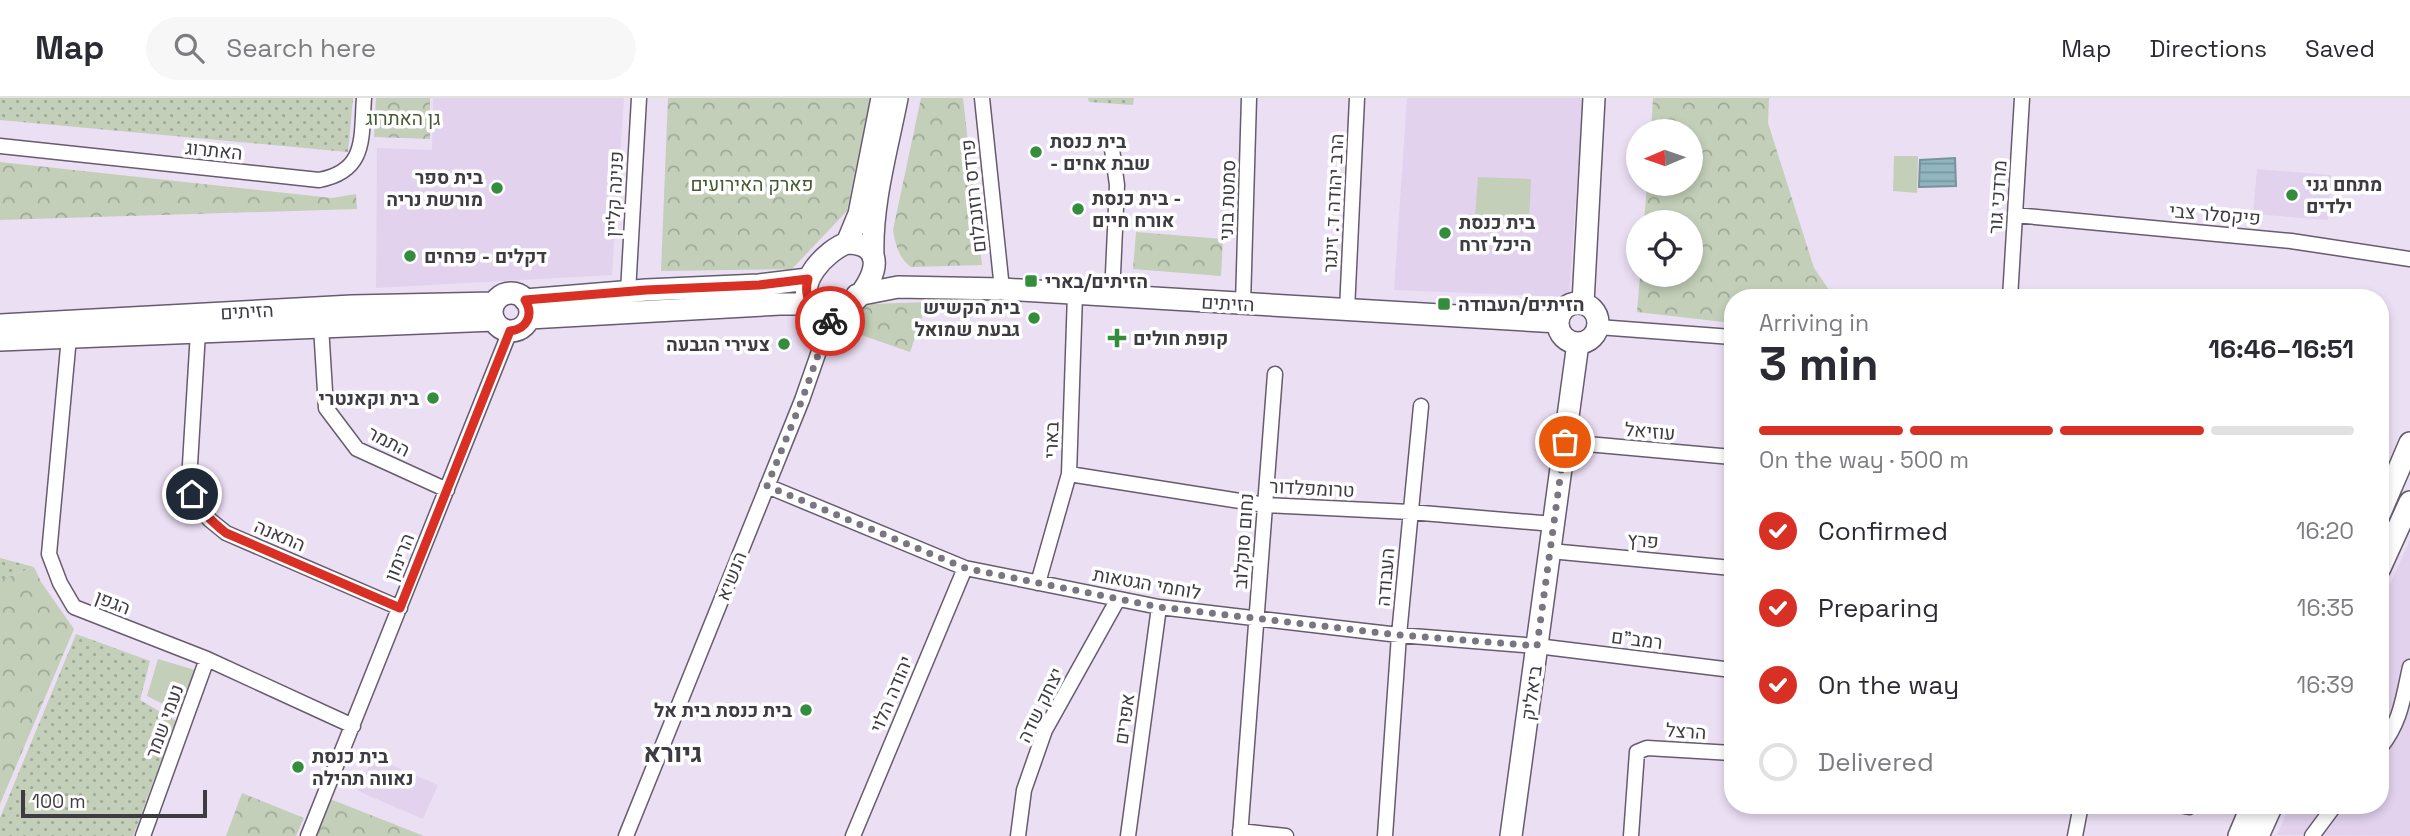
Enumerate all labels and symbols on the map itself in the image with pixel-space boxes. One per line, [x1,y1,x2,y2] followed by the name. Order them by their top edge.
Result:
[365,106,441,131] park label: גן האתרוג
[1626,119,1703,196] north arrow
[1050,129,1150,176] place label: בית כנסת - שבת אחים
[1317,133,1350,273] street label: הרב יהודה ד. זינגר
[184,135,244,166] street label: האתרוג
[955,138,992,254] street label: פרדס רוזנבלום
[1028,144,1044,160] marker: בית כנסת - שבת אחים
[600,150,629,238] street label: פנינה קליין
[1214,159,1241,241] street label: סמטת בוני
[1982,159,2013,235] street label: מרדכי גור
[386,165,484,212] place label: בית ספר מורשת נריה
[691,172,813,197] park label: פארק האירועים
[2306,172,2382,219] place label: מתחם גני ילדים
[489,180,505,196] marker: בית ספר מורשת נריה
[1092,186,1181,233] place label: בית כנסת - אורח חיים
[2284,187,2300,203] marker: מתחם גני ילדים
[2168,198,2262,231] street label: פיקסלר צבי
[1070,201,1086,217] marker: בית כנסת - אורח חיים
[1459,210,1536,257] place label: בית כנסת היכל זרח
[1437,225,1453,241] marker: בית כנסת היכל זרח
[424,244,547,269] place label: דקלים - פרחים
[402,248,418,264] marker: דקלים - פרחים
[1045,269,1148,294] place label: הזיתים/בארי
[1023,273,1039,289] marker: הזיתים/בארי
[795,286,865,356] courier
[1201,290,1255,317] street label: הזיתים
[1458,292,1585,317] place label: הזיתים/העבודה
[915,295,1021,342] place label: בית הקשיש גבעת שמואל
[1436,296,1452,312] marker: הזיתים/העבודה
[220,298,274,325] street label: הזיתים
[1026,310,1042,326] marker: בית הקשיש גבעת שמואל
[1133,326,1228,351] place label: קופת חולים
[1107,328,1127,348] marker: קופת חולים
[666,332,770,357] place label: צעירי הגבעה
[776,336,792,352] marker: צעירי הגבעה
[319,386,420,411] place label: בית וקאנטרי
[425,390,441,406] marker: בית וקאנטרי
[1535,412,1595,472] pin
[1623,417,1676,446] street label: עוזיאל
[363,420,414,463] street label: התמר
[1038,421,1065,459] street label: בארי
[162,464,222,524] pin
[1269,474,1355,503] street label: טרומפלדור
[1228,492,1259,590] street label: נחום סוקלוב
[250,514,309,557] street label: התאנה
[1626,527,1660,554] street label: פרץ
[379,530,420,585] street label: הרימון
[1370,547,1401,607] street label: העבודה
[710,548,753,605] street label: הנשיא
[1091,562,1203,605] street label: לוחמי הגטאות
[92,584,134,621] street label: הגפן
[1610,624,1664,655] street label: רמב"ם
[864,652,919,736] street label: יהודה הלוי
[1012,664,1069,747] street label: יצחק שדה
[1515,664,1548,722] street label: ביאליק
[140,681,189,762] street label: נעמי שמר
[1109,692,1140,746] street label: אפרים
[654,698,793,723] place label: בית כנסת בית אל
[798,702,814,718] marker: בית כנסת בית אל
[1665,718,1707,745] street label: הרצל
[644,736,702,770] district label: גיורא
[312,744,414,791] place label: בית כנסת נאווה תהילה
[290,759,306,775] marker: בית כנסת נאווה תהילה
[21,787,206,819] scale bar

